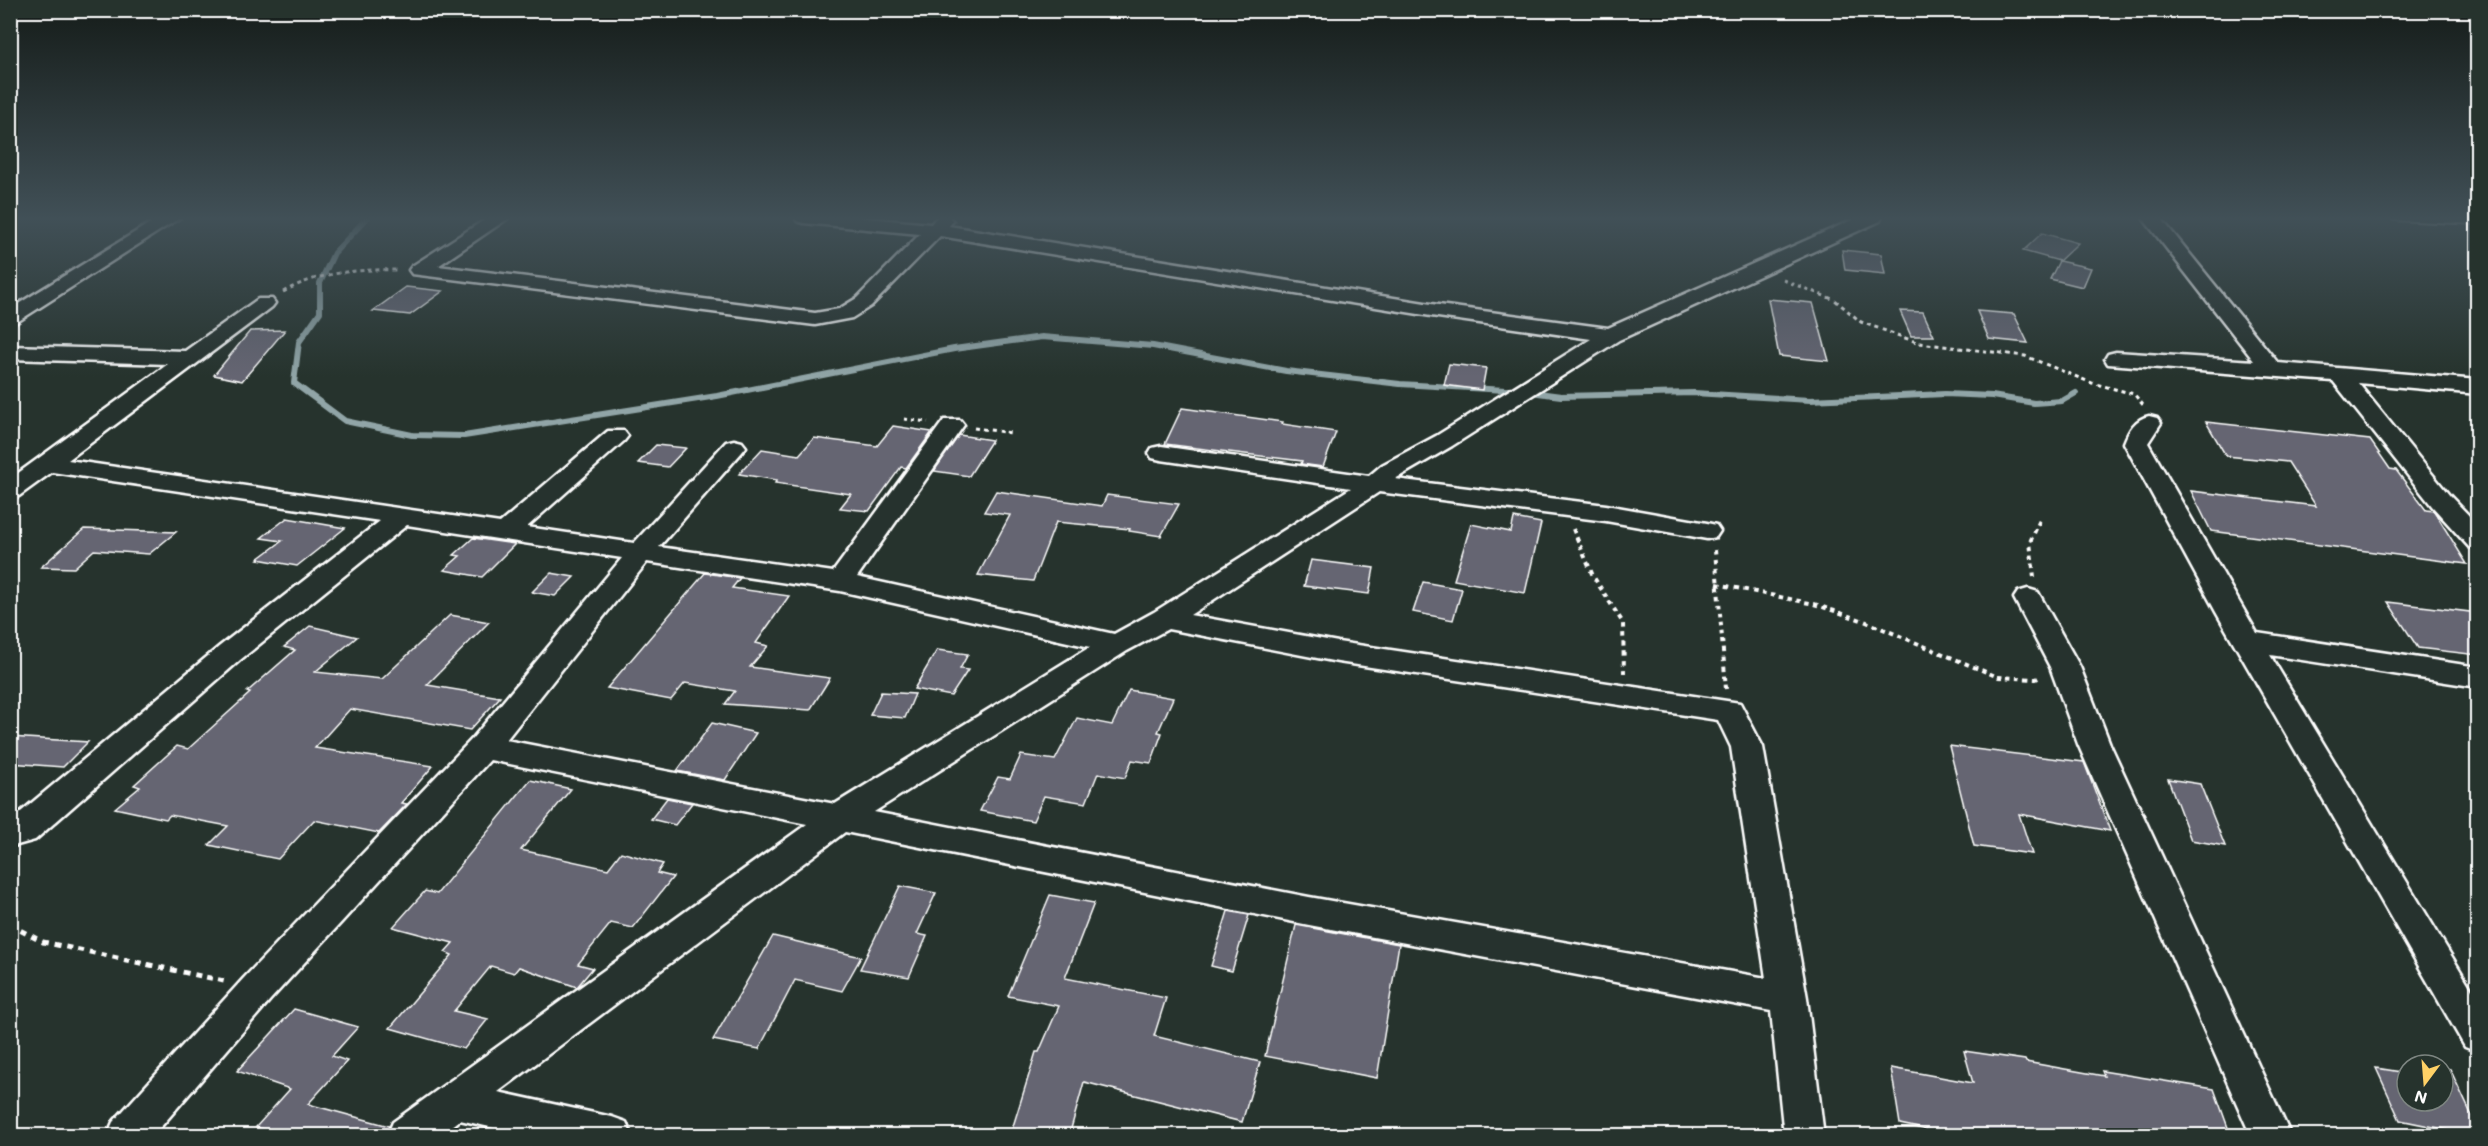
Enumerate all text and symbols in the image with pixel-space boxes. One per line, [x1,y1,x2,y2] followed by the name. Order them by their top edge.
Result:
[2395,1053,2455,1113] north arrow
[2412,1086,2429,1110] text: N

